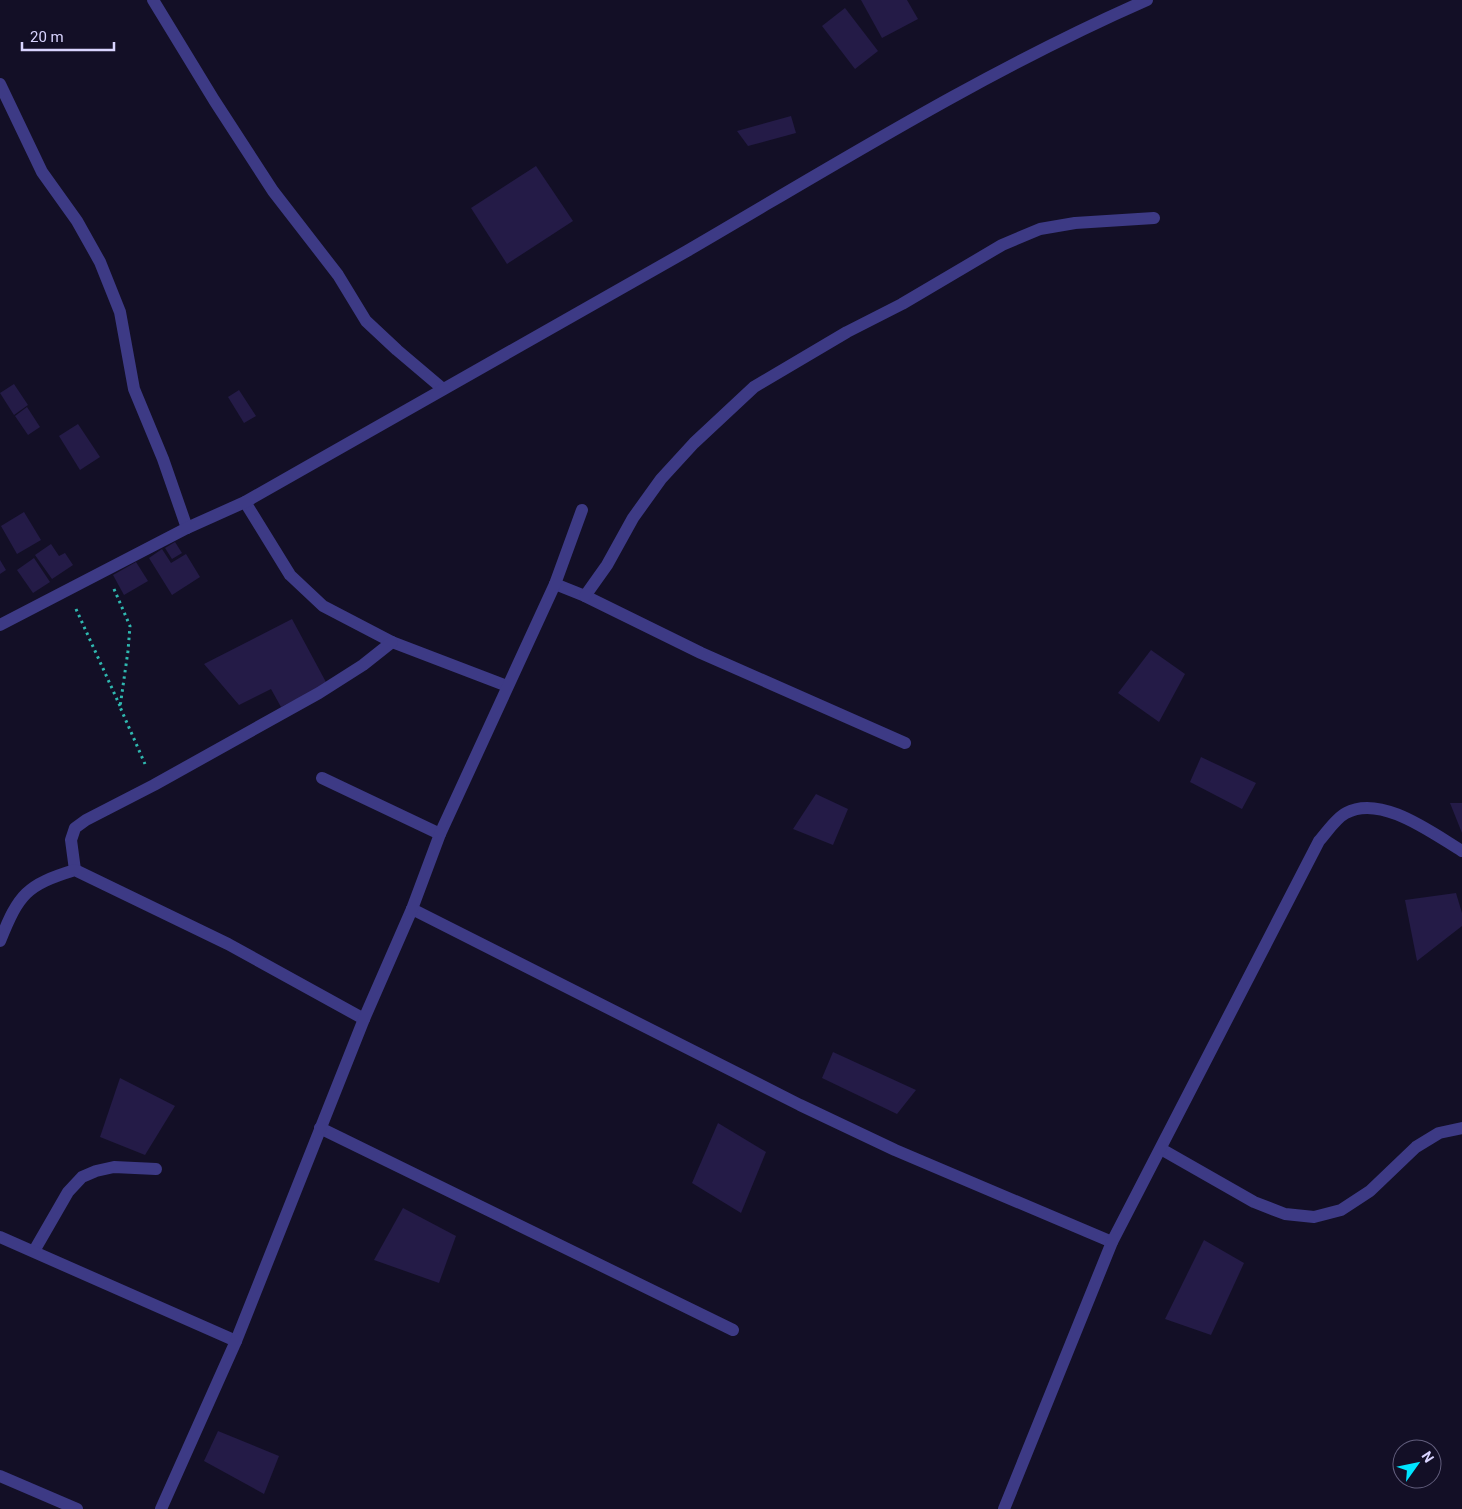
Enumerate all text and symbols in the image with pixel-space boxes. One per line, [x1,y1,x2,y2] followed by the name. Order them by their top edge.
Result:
[22,20,115,52] scale bar
[30,28,64,46] text: 20 m
[1392,1439,1442,1489] north arrow
[1418,1448,1437,1465] text: N

